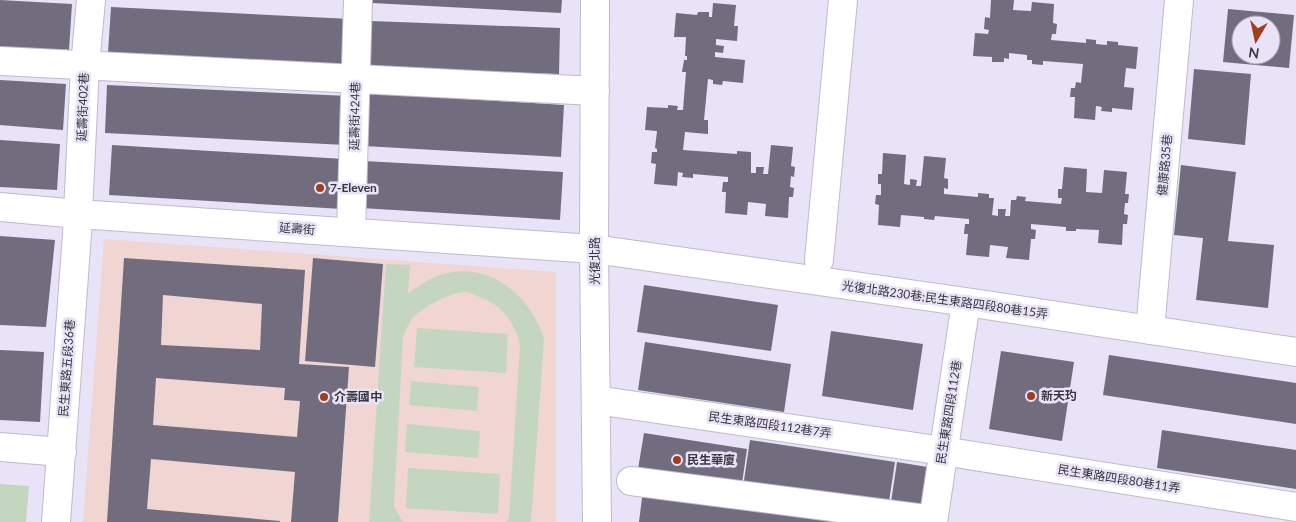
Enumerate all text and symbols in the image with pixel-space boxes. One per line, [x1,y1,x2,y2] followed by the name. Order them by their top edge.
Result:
[1231,15,1281,65] north arrow
[1247,44,1261,63] text: N
[74,72,91,142] street label: 延壽街402巷
[346,81,363,151] street label: 延壽街424巷
[1154,133,1175,196] street label: 健康路35巷
[330,180,377,195] place label: 7-Eleven
[314,182,326,194] marker: 7-Eleven
[279,220,316,237] street label: 延壽街
[587,237,602,285] street label: 光復北路
[841,278,1049,321] street label: 光復北路230巷;民生東路四段80巷15弄
[56,319,77,417] street label: 民生東路五段36巷
[933,359,964,465] street label: 民生東路四段112巷
[1041,388,1077,403] place label: 新天玓
[334,389,382,404] place label: 介壽國中
[1025,390,1037,402] marker: 新天玓
[318,391,330,403] marker: 介壽國中
[708,408,832,441] street label: 民生東路四段112巷7弄
[687,452,735,467] place label: 民生華廈
[671,454,683,466] marker: 民生華廈
[1057,461,1181,496] street label: 民生東路四段80巷11弄

